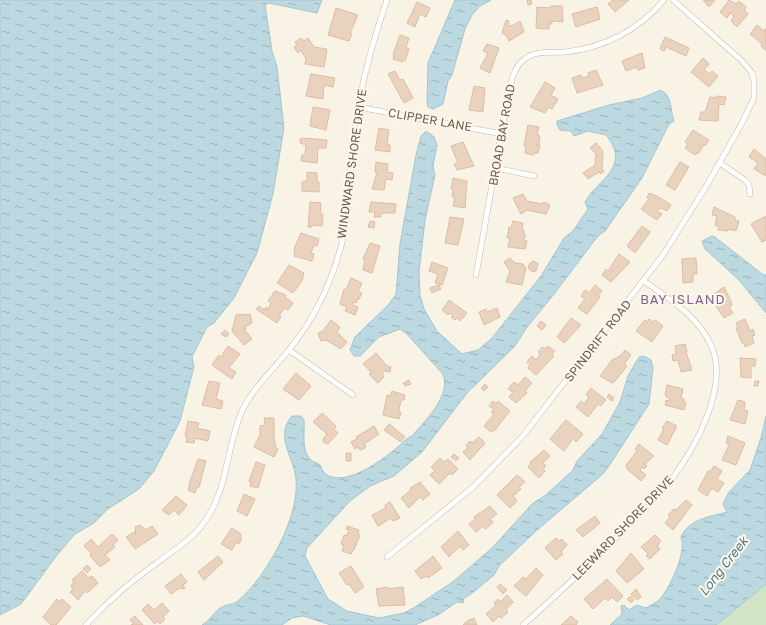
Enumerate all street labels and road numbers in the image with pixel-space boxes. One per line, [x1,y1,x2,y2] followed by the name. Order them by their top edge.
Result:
[485,83,518,187] street label: BROAD BAY ROAD
[334,88,369,240] street label: WINDWARD SHORE DRIVE
[387,105,473,134] street label: CLIPPER LANE
[561,297,634,385] street label: SPINDRIFT ROAD
[569,472,677,583] street label: LEEWARD SHORE DRIVE

